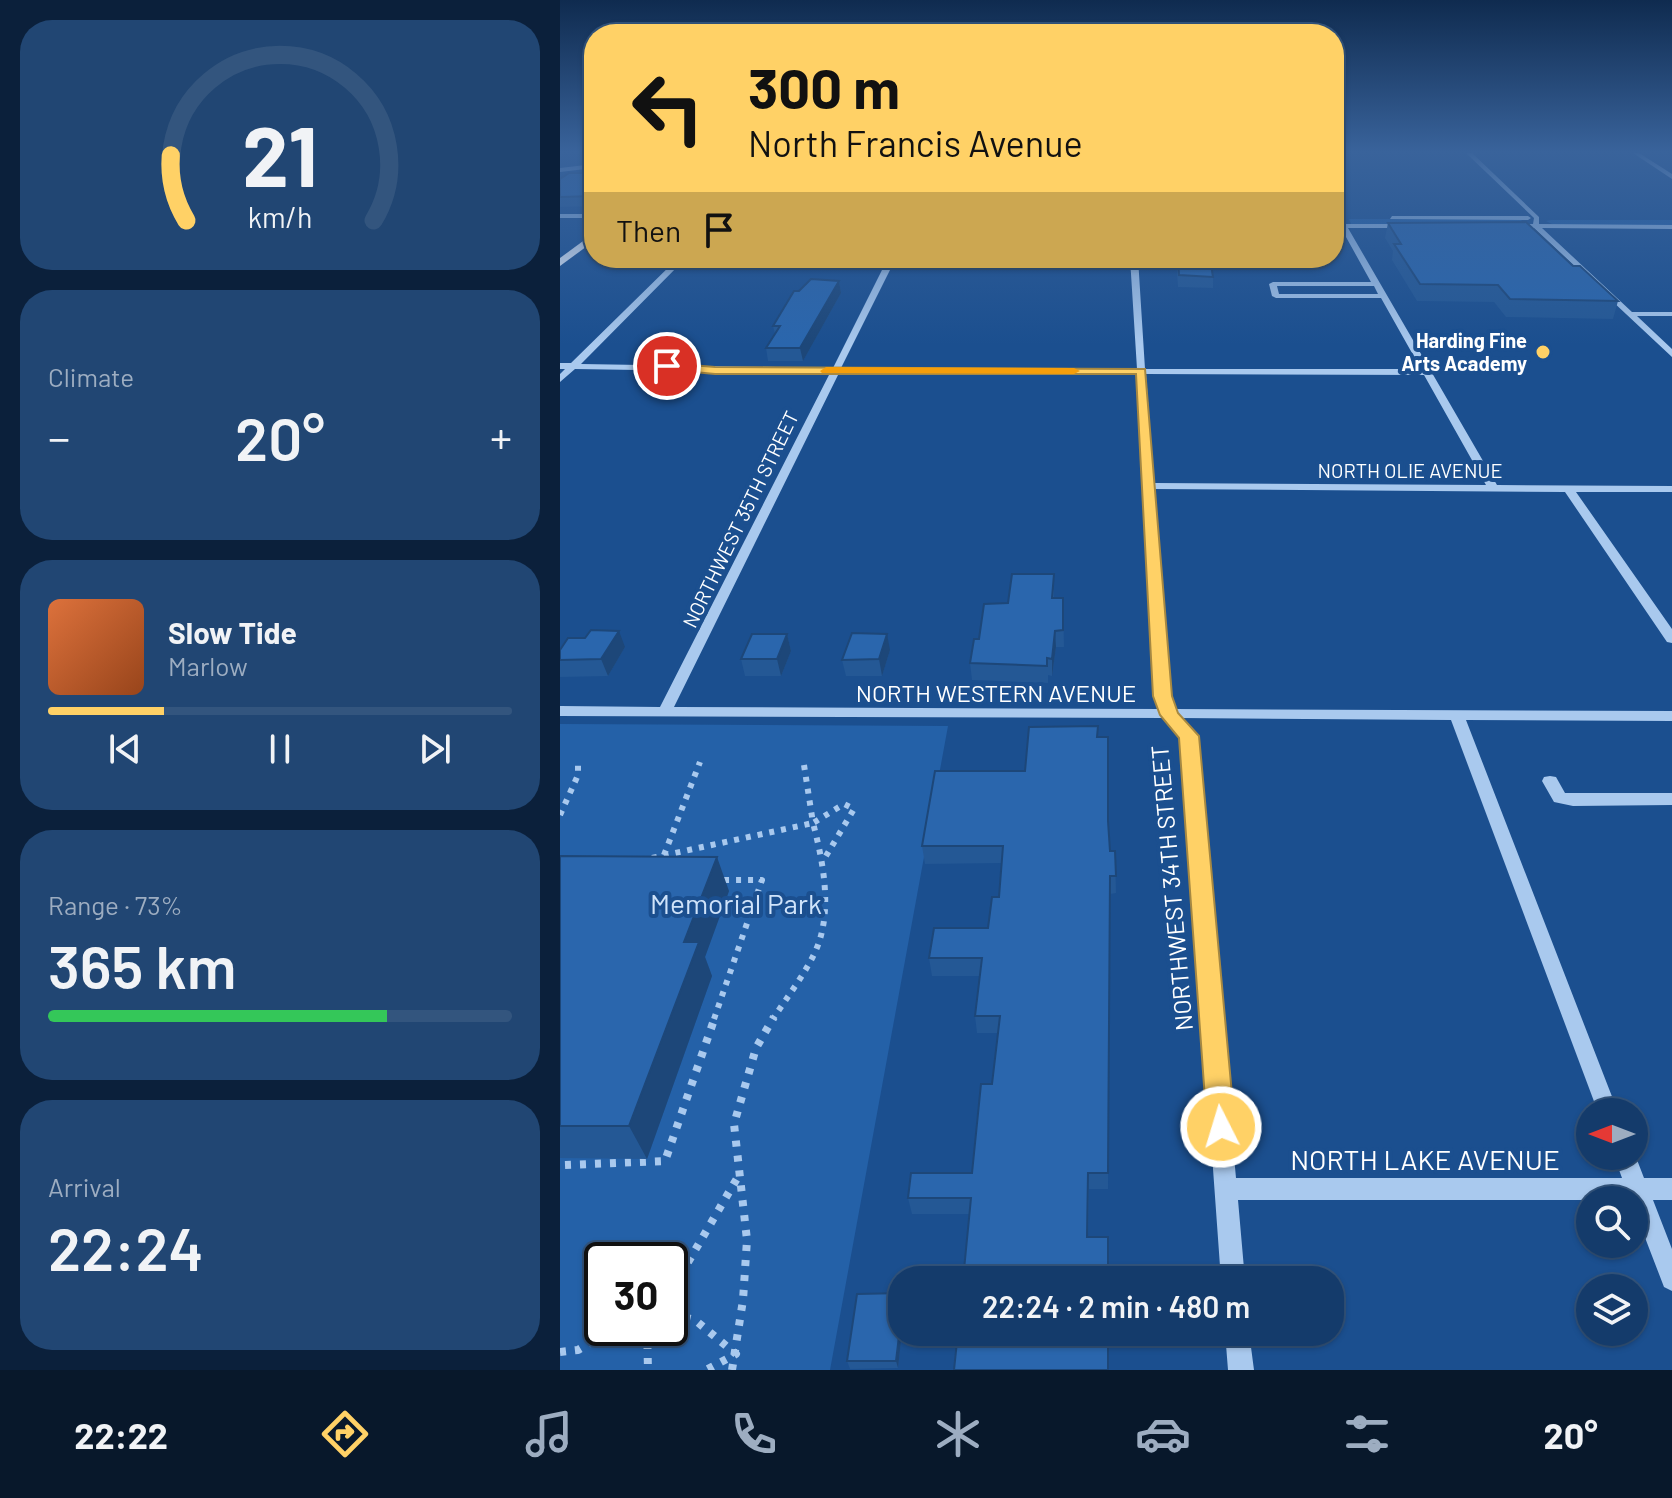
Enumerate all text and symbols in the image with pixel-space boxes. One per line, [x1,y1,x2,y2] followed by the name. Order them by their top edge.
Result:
[748,53,900,120] text: 300 m
[616,56,720,160] icon: left
[242,104,318,204] text: 21
[748,121,1083,164] text: North Francis Avenue
[248,199,312,234] text: km/h
[697,208,741,252] icon: arrive
[616,212,681,248] text: Then
[1401,328,1527,375] place label: Harding Fine Arts Academy
[633,332,701,400] pin
[1534,343,1552,361] marker: Harding Fine Arts Academy
[645,344,689,388] icon: arrive
[48,361,134,392] text: Climate
[235,401,325,473] text: 20°
[677,407,803,631] street label: NORTHWEST 35TH STREET
[48,410,70,463] text: −
[490,410,512,463] text: +
[1317,458,1503,482] street label: NORTH OLIE AVENUE
[168,614,297,650] text: Slow Tide
[168,650,248,681] text: Marlow
[856,678,1136,707] street label: NORTH WESTERN AVENUE
[103,727,147,771] icon: previous
[258,727,302,771] icon: pause
[413,727,457,771] icon: next
[1144,744,1198,1032] street label: NORTHWEST 34TH STREET
[650,886,822,920] park label: Memorial Park
[48,889,183,920] text: Range · 73%
[48,929,236,1001] text: 365 km
[1179,1085,1263,1169] position arrow
[1576,1098,1648,1170] north arrow
[1576,1098,1648,1346] map controls
[1290,1142,1560,1176] street label: NORTH LAKE AVENUE
[48,1171,121,1202] text: Arrival
[1576,1186,1648,1258] button: search
[48,1211,204,1283] text: 22:24
[584,1242,688,1346] speed limit sign: 30
[1576,1274,1648,1346] button: layers
[982,1288,1250,1324] text: 22:24 · 2 min · 480 m
[317,1406,373,1462] icon: directions
[521,1406,577,1462] icon: music
[726,1406,782,1462] icon: phone
[930,1406,986,1462] icon: climate
[1135,1406,1191,1462] icon: car
[1339,1406,1395,1462] icon: filters
[74,1413,168,1456] text: 22:22
[1544,1413,1598,1456] text: 20°

